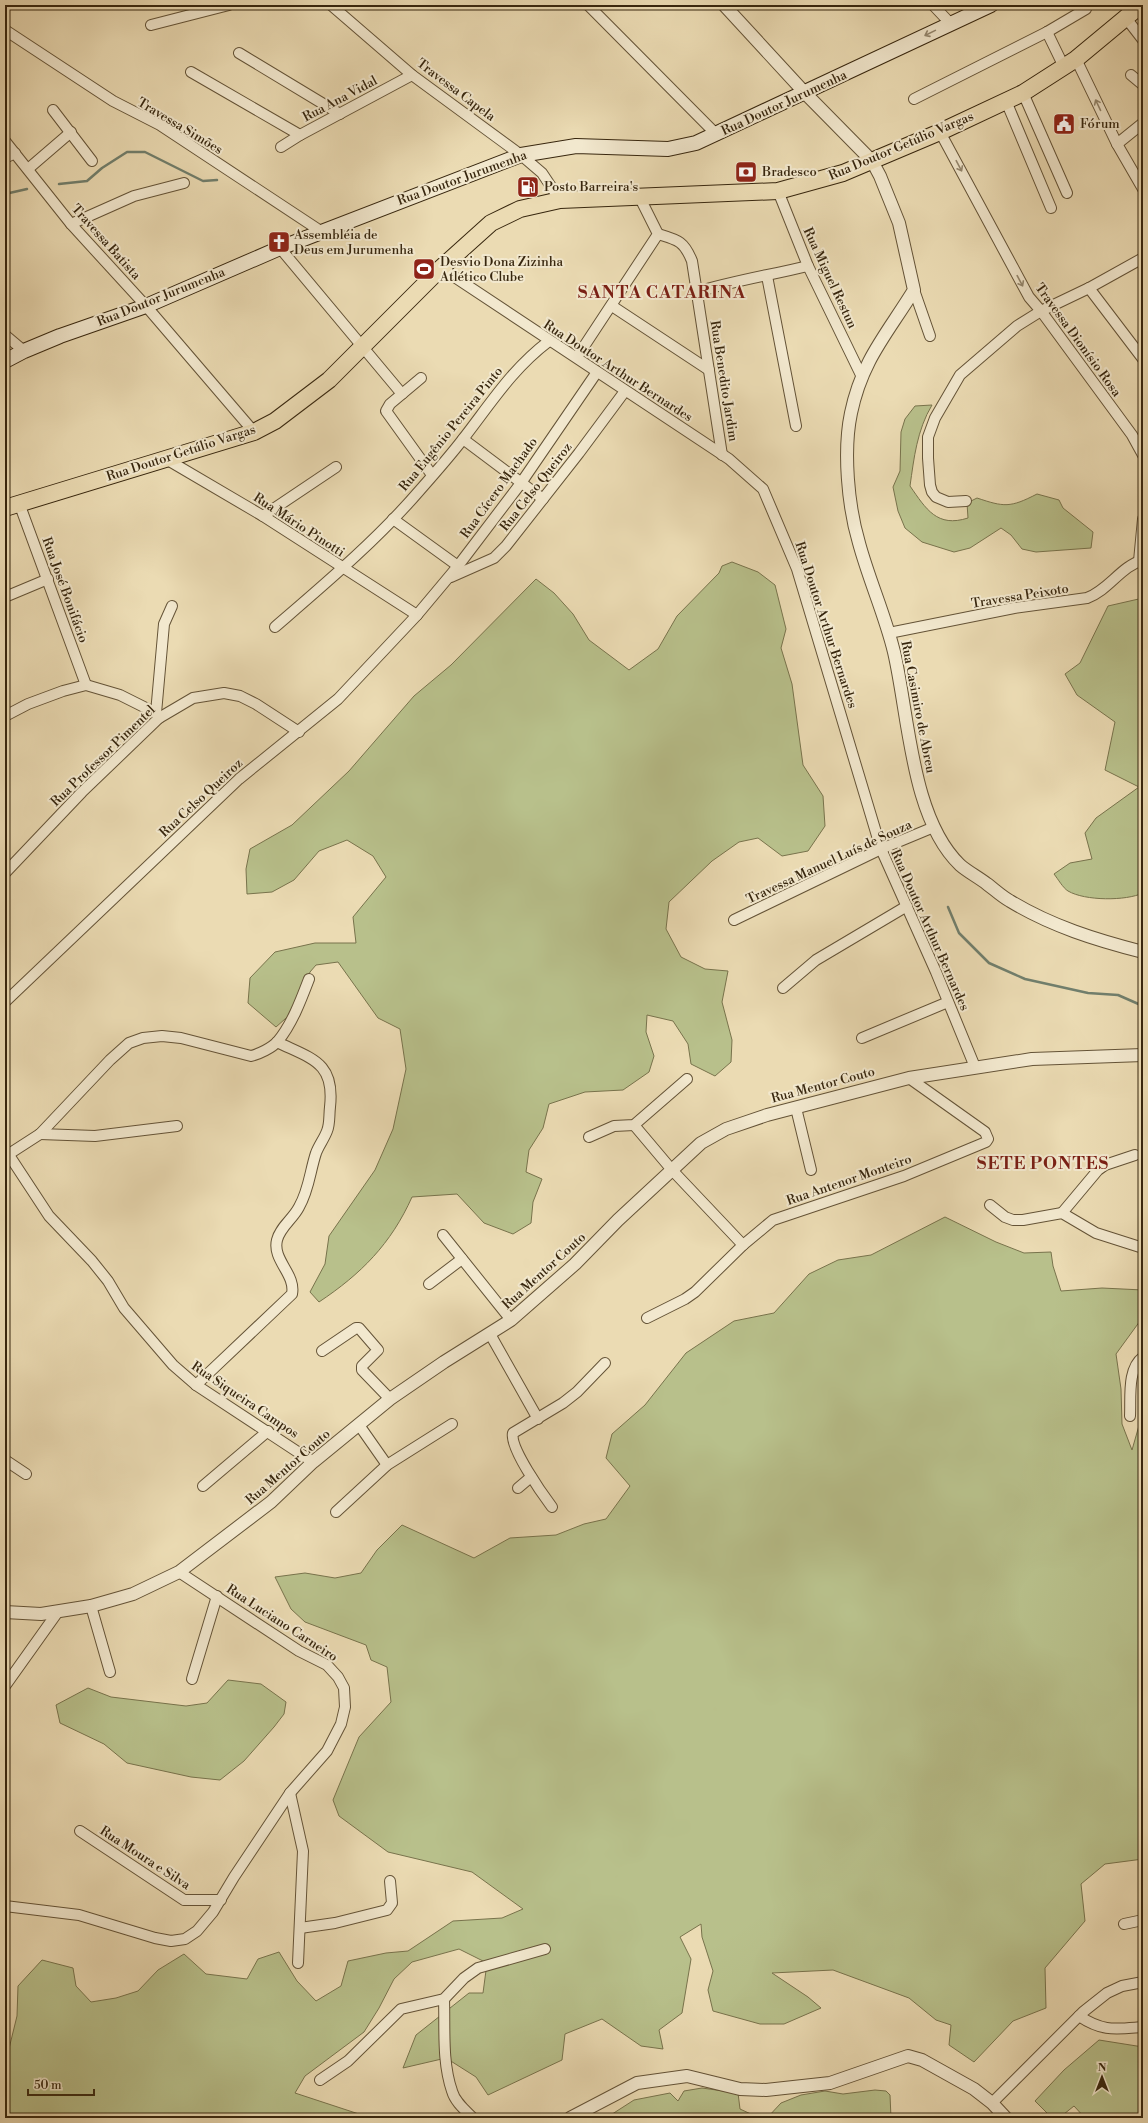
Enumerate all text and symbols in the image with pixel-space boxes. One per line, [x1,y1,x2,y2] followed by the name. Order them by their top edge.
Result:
[924,30,936,37] one-way arrow
[414,55,499,125] street label: Travessa Capela
[719,67,850,139] street label: Rua Doutor Jurumenha
[300,73,380,125] street label: Rua Ana Vidal
[134,94,226,158] street label: Travessa Simões
[1094,99,1101,111] one-way arrow
[826,108,976,184] street label: Rua Doutor Getúlio Vargas
[1051,111,1077,137] public building icon: Fórum
[1080,116,1120,132] place label: Fórum
[395,147,529,209] street label: Rua Doutor Jurumenha
[733,159,759,185] bank icon: Bradesco
[955,160,963,172] one-way arrow
[761,164,817,180] place label: Bradesco
[515,174,541,200] fuel station icon: Posto Barreira's
[544,179,639,195] place label: Posto Barreira's
[68,201,144,283] street label: Travessa Batista
[800,225,861,331] street label: Rua Miguel Restun
[293,227,414,258] place label: Assembléia de Deus em Jurumenha
[266,229,292,255] church icon: Assembléia de Deus em Jurumenha
[439,254,564,285] place label: Desvio Dona Zizinha Atlético Clube
[411,256,437,282] sports icon: Desvio Dona Zizinha Atlético Clube
[95,264,228,330] street label: Rua Doutor Jurumenha
[1017,274,1024,286] one-way arrow
[1031,280,1125,400] street label: Travessa Dionísio Rosa
[578,282,746,304] district label: SANTA CATARINA
[540,317,696,425] street label: Rua Doutor Arthur Bernardes
[707,319,742,443] street label: Rua Benedito Jardim
[396,363,506,495] street label: Rua Eugênio Pereira Pinto
[104,421,258,485] street label: Rua Doutor Getúlio Vargas
[457,434,541,542] street label: Rua Cícero Machado
[496,439,576,535] street label: Rua Celso Queiroz
[250,490,348,560] street label: Rua Mário Pinotti
[38,535,92,645] street label: Rua José Bonifácio
[791,539,861,711] street label: Rua Doutor Arthur Bernardes
[970,580,1070,612] street label: Travessa Peixoto
[897,639,939,775] street label: Rua Casimiro de Abreu
[47,702,159,810] street label: Rua Professor Pimentel
[156,755,246,841] street label: Rua Celso Queiroz
[744,816,915,907] street label: Travessa Manuel Luís de Souza
[887,847,973,1013] street label: Rua Doutor Arthur Bernardes
[769,1063,877,1107] street label: Rua Mentor Couto
[784,1151,914,1209] street label: Rua Antenor Monteiro
[977,1153,1109,1175] district label: SETE PONTES
[499,1229,589,1313] street label: Rua Mentor Couto
[188,1358,302,1442] street label: Rua Siqueira Campos
[242,1426,334,1508] street label: Rua Mentor Couto
[223,1581,341,1665] street label: Rua Luciano Carneiro
[97,1823,194,1893] street label: Rua Moura e Silva
[1082,2057,1122,2097] north arrow
[1098,2061,1107,2075] text: N
[28,2071,94,2097] scale bar
[34,2078,62,2093] text: 50 m

